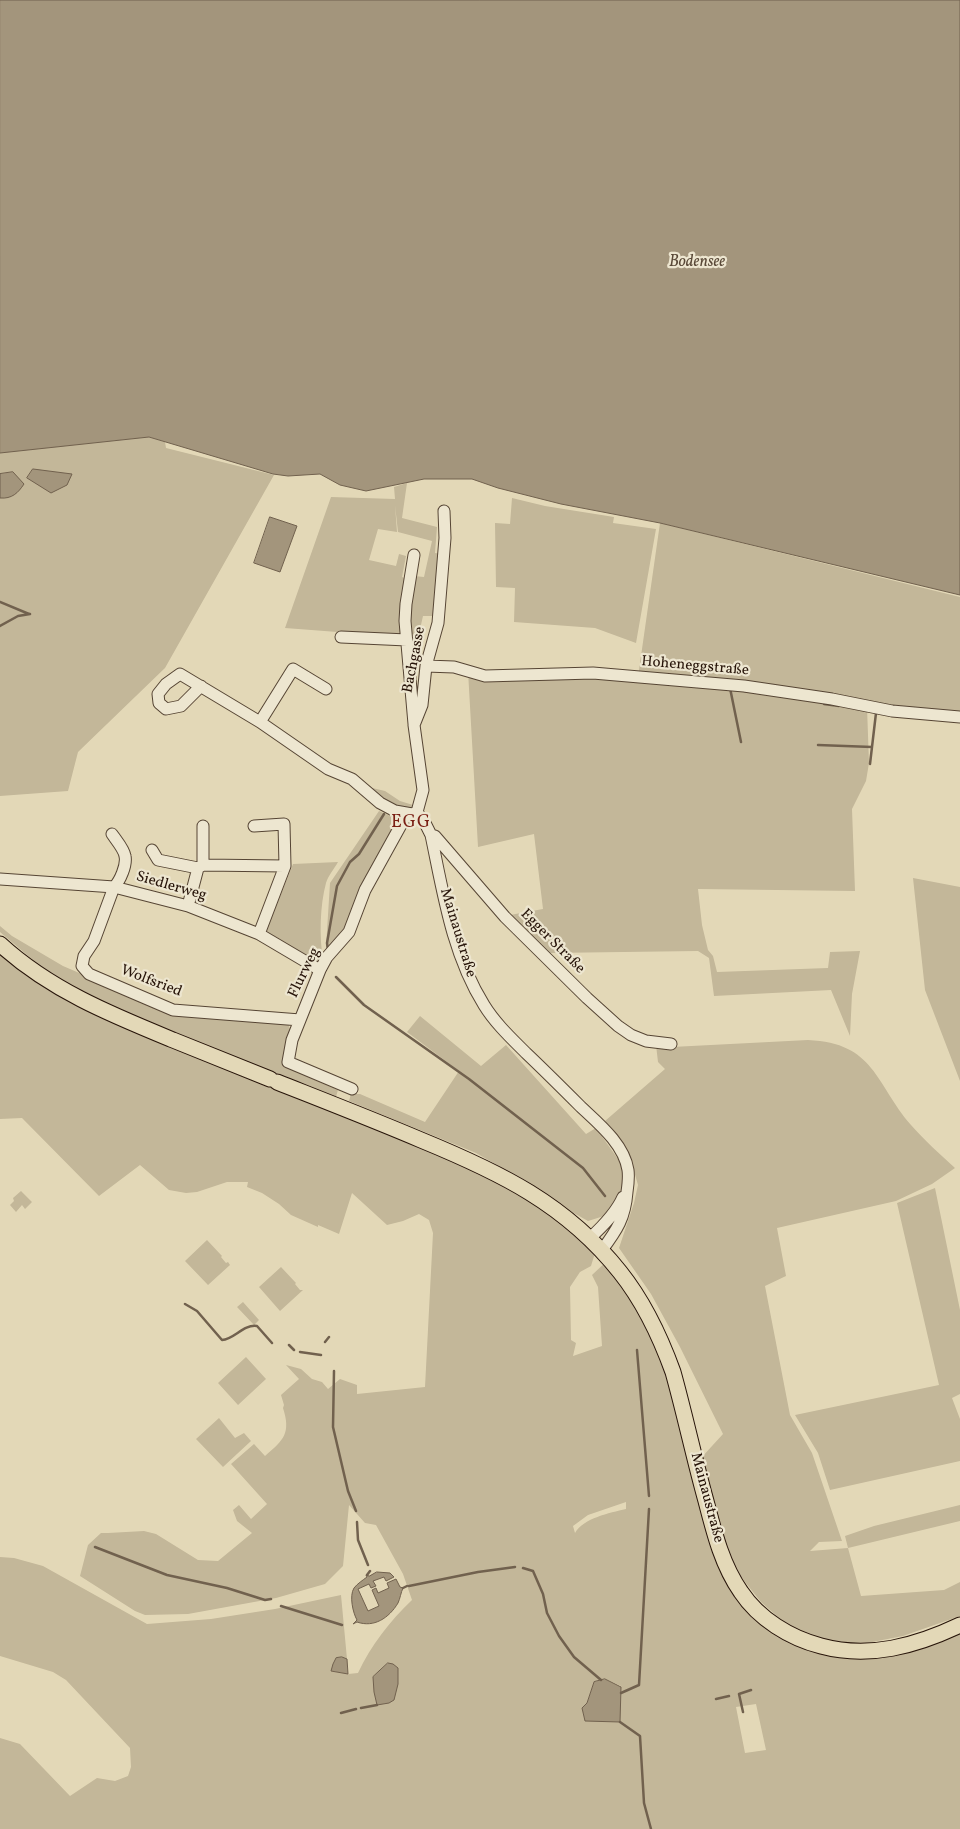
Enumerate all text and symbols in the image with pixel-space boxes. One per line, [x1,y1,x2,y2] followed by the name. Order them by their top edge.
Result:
[669,253,725,273] water label: Bodensee
[400,625,430,695] street label: Bachgasse
[640,653,750,681] street label: Hoheneggstraße
[391,813,431,835] district label: EGG
[134,868,208,906] street label: Siedlerweg
[435,886,479,980] street label: Mainaustraße
[516,906,588,978] street label: Egger Straße
[285,945,325,1001] street label: Flurweg
[118,962,184,1002] street label: Wolfsried
[685,1451,727,1545] street label: Mainaustraße

